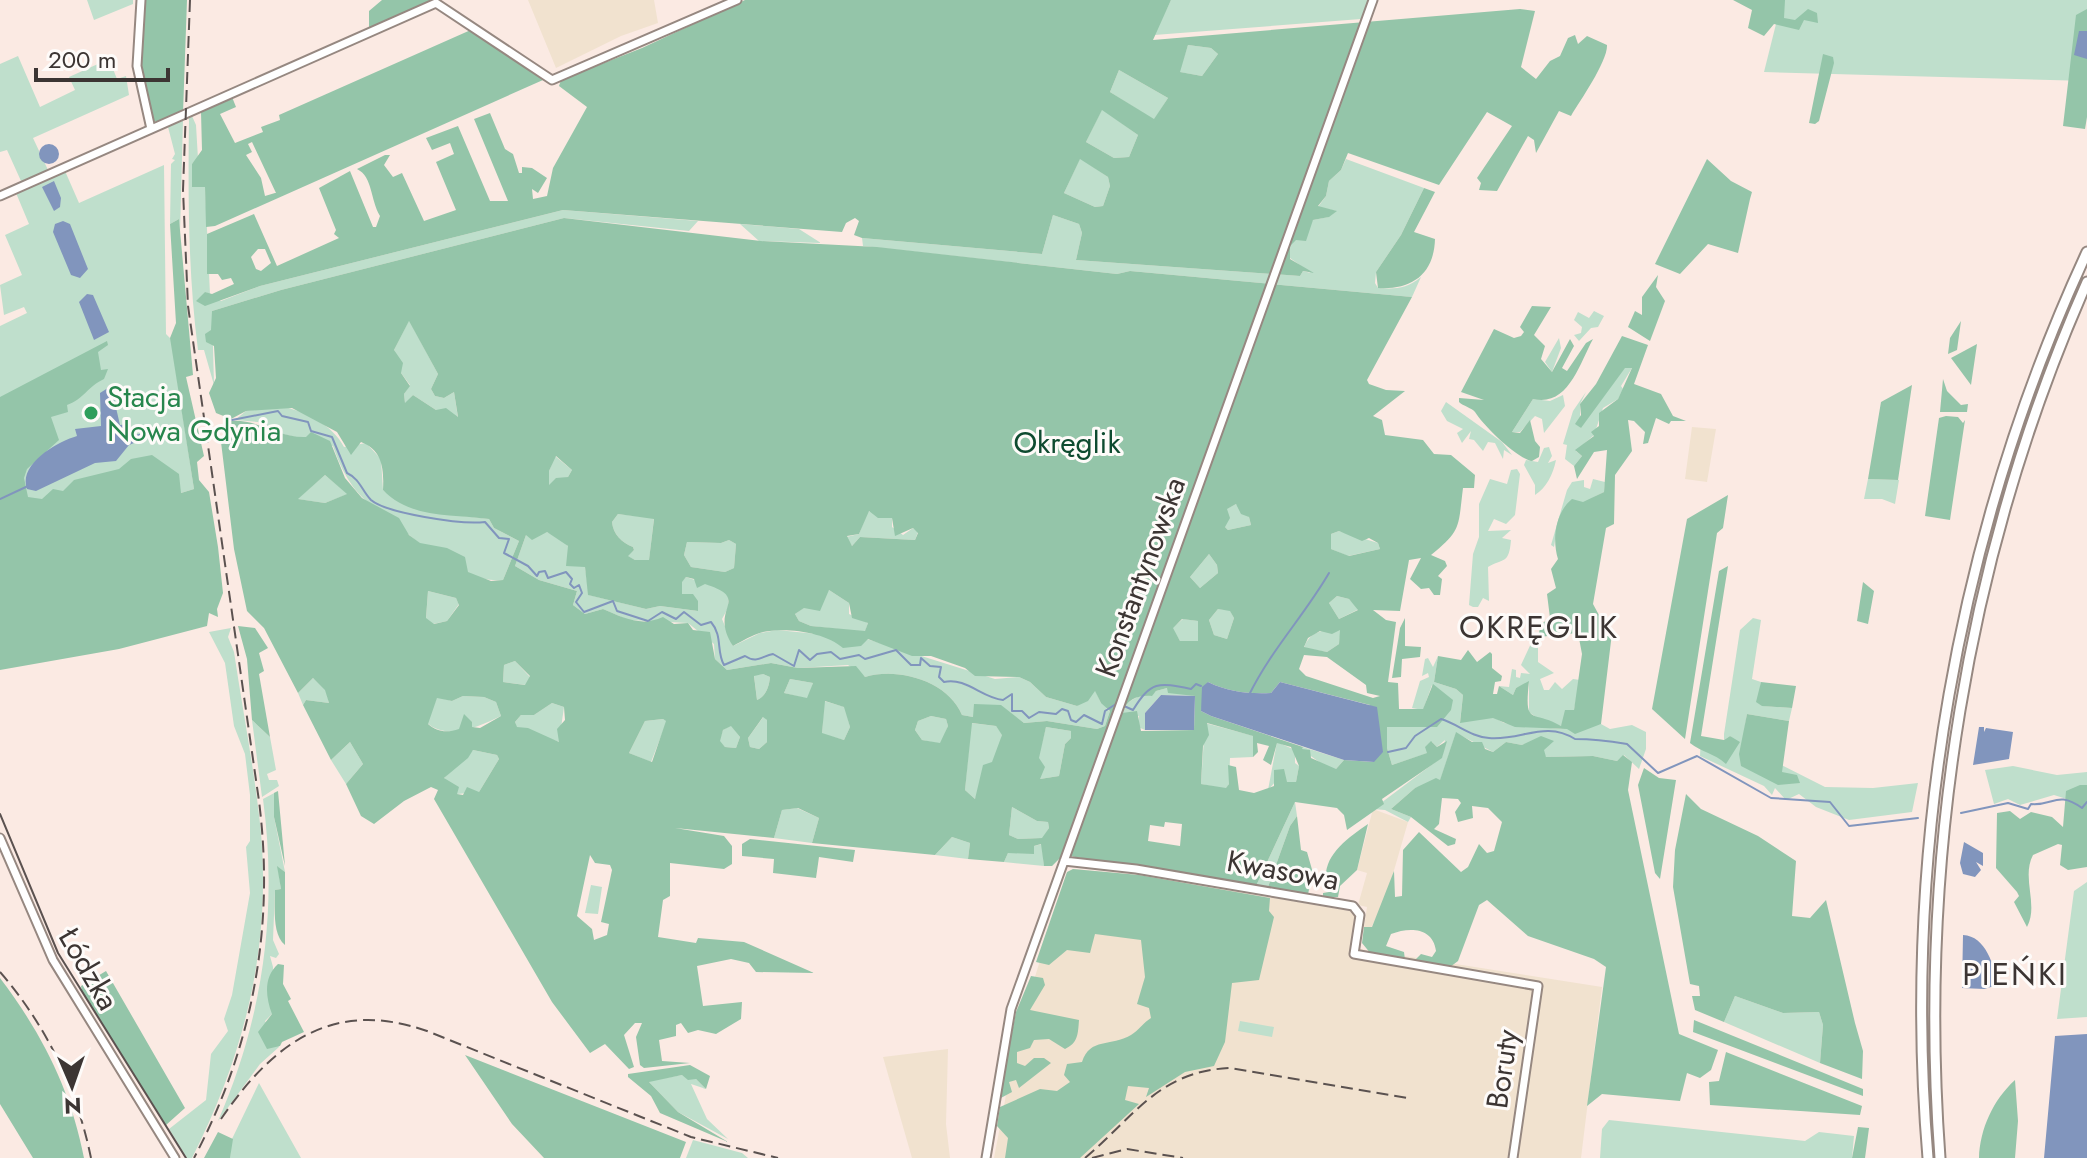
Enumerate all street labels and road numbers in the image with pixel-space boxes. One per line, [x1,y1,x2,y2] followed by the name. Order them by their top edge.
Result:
[1084,471,1196,683] street label: Konstantynowska
[1224,839,1342,901] street label: Kwasowa
[48,919,130,1018] street label: Łódzka
[1475,1026,1529,1111] street label: Boruty

